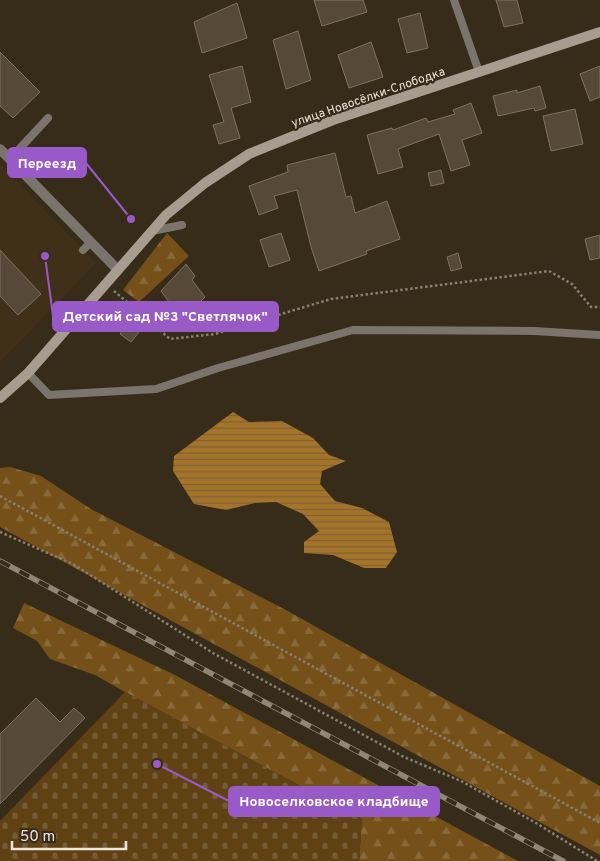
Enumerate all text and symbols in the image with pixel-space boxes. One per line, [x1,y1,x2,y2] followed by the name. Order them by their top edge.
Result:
[289,64,447,132] street label: улица Новосёлки-Слободка
[8,148,86,177] callout: Переезд
[18,156,76,173] text: Переезд
[53,302,278,331] callout: Детский сад №3 "Светлячок"
[62,309,268,326] text: Детский сад №3 "Светлячок"
[229,787,439,816] callout: Новоселковское кладбище
[239,794,429,811] text: Новоселковское кладбище
[12,818,126,850] scale bar
[20,828,55,847] text: 50 m

